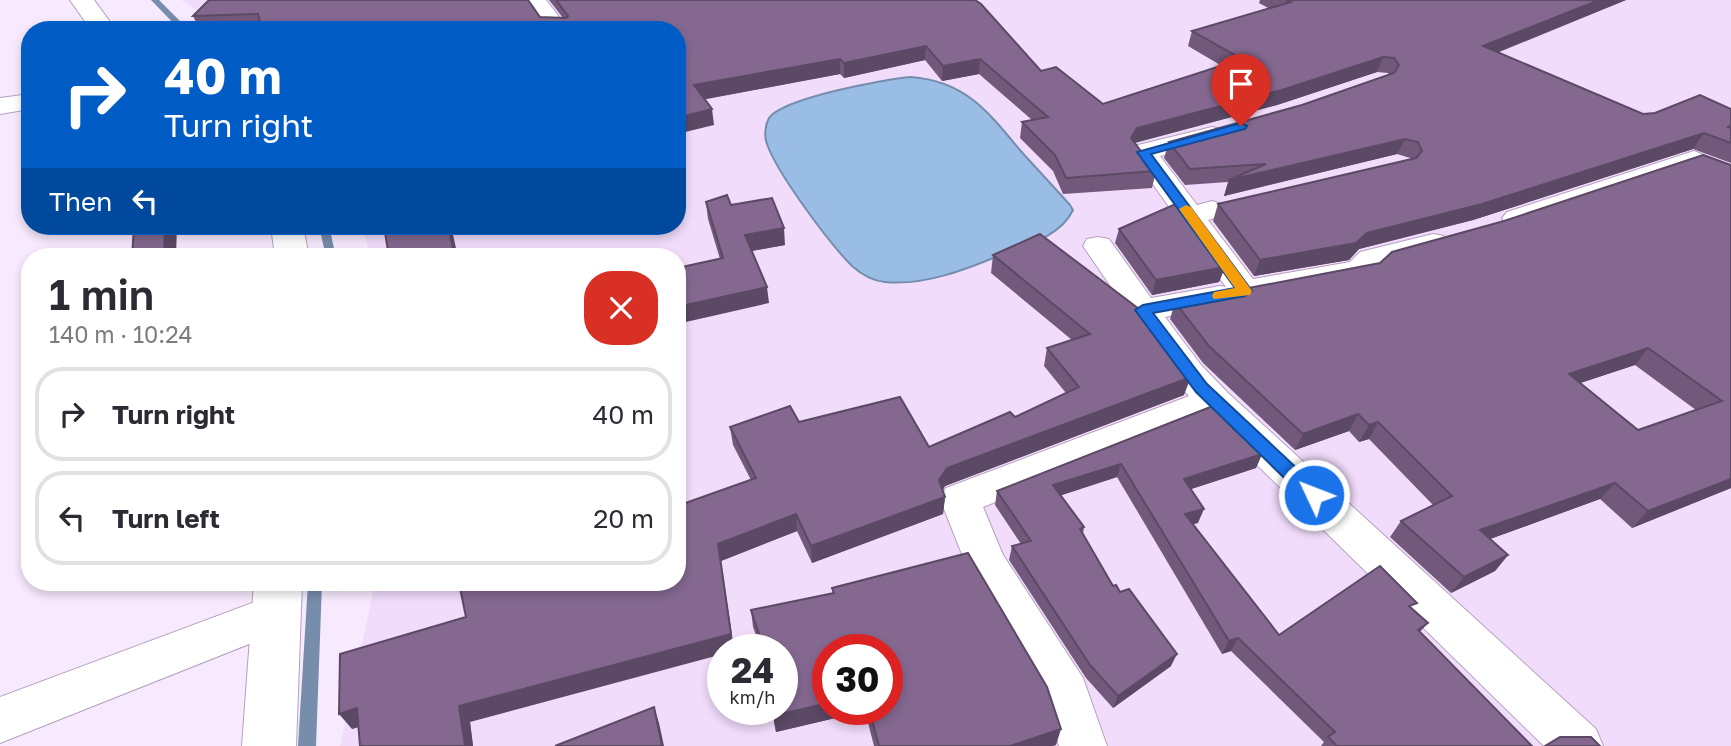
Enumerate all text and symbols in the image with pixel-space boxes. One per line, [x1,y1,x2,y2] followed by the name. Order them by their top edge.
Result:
[164,46,282,105] text: 40 m
[49,49,140,140] icon: right
[1211,54,1271,126] pin
[1222,65,1260,103] icon: arrive
[164,106,313,144] text: Turn right
[126,182,164,220] icon: left
[49,186,112,217] text: Then
[49,269,154,319] text: 1 min
[584,271,658,345] button: close
[49,320,193,348] text: 140 m · 10:24
[53,395,91,433] icon: right
[112,399,235,430] text: Turn right
[593,399,654,430] text: 40 m
[1277,458,1351,532] position arrow
[53,499,91,537] icon: left
[112,503,220,534] text: Turn left
[593,503,654,534] text: 20 m
[812,634,903,725] speed limit sign: 30
[731,649,774,691] text: 24
[730,686,775,708] text: km/h

